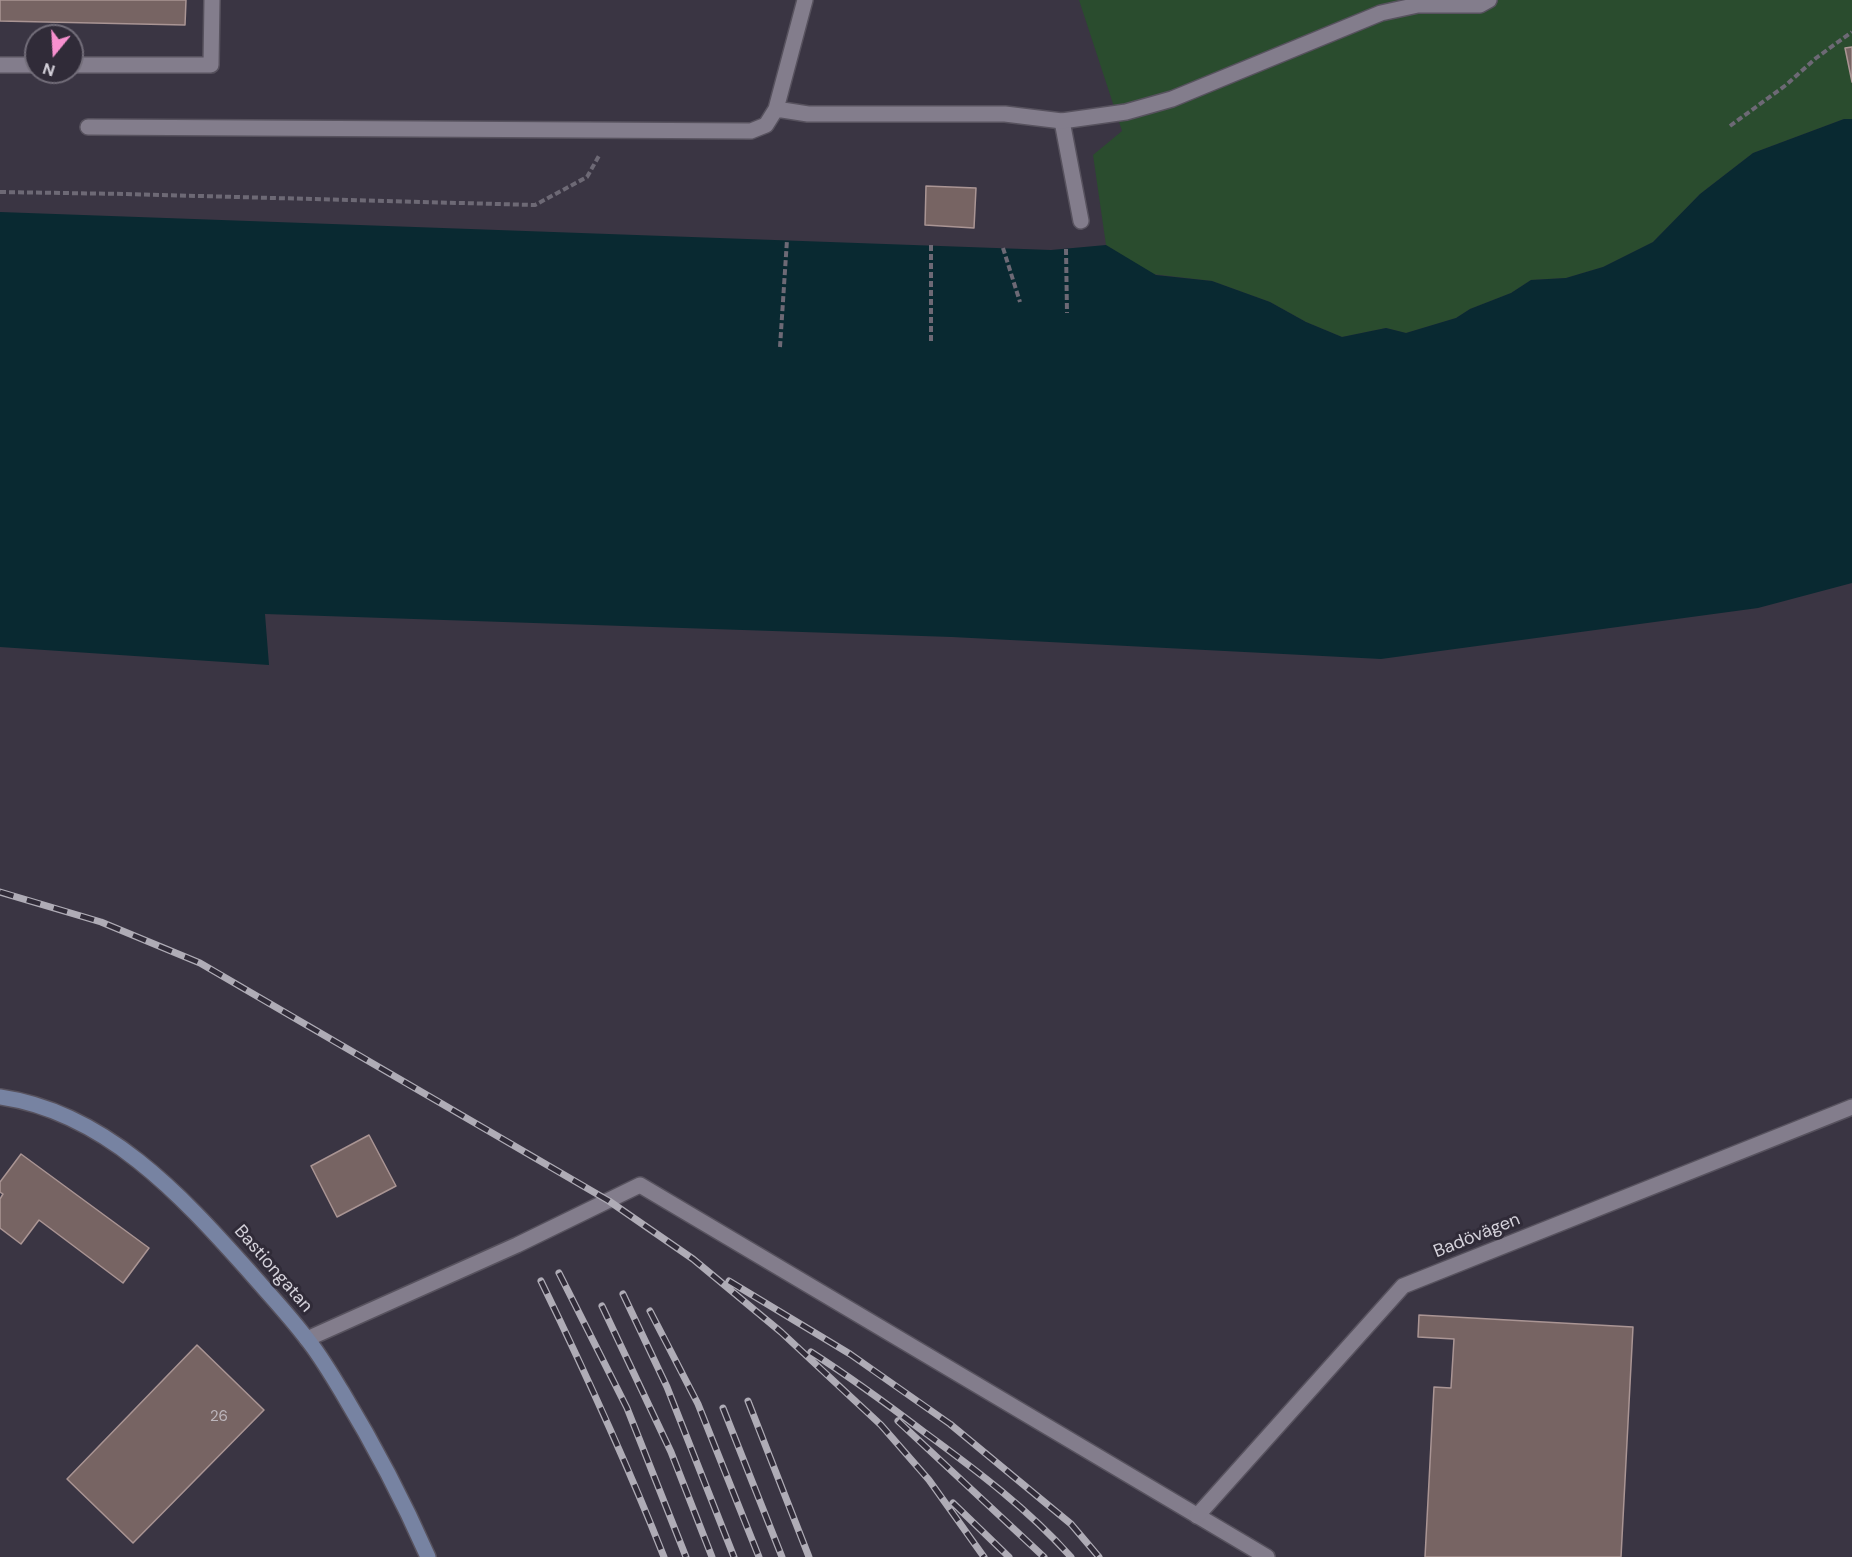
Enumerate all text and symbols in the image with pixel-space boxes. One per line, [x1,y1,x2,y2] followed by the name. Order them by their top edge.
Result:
[24,24,84,84] north arrow
[40,58,58,81] text: N
[1431,1209,1523,1263] street label: Badövägen
[229,1221,317,1317] street label: Bastiongatan
[210,1408,228,1426] house number: 26

